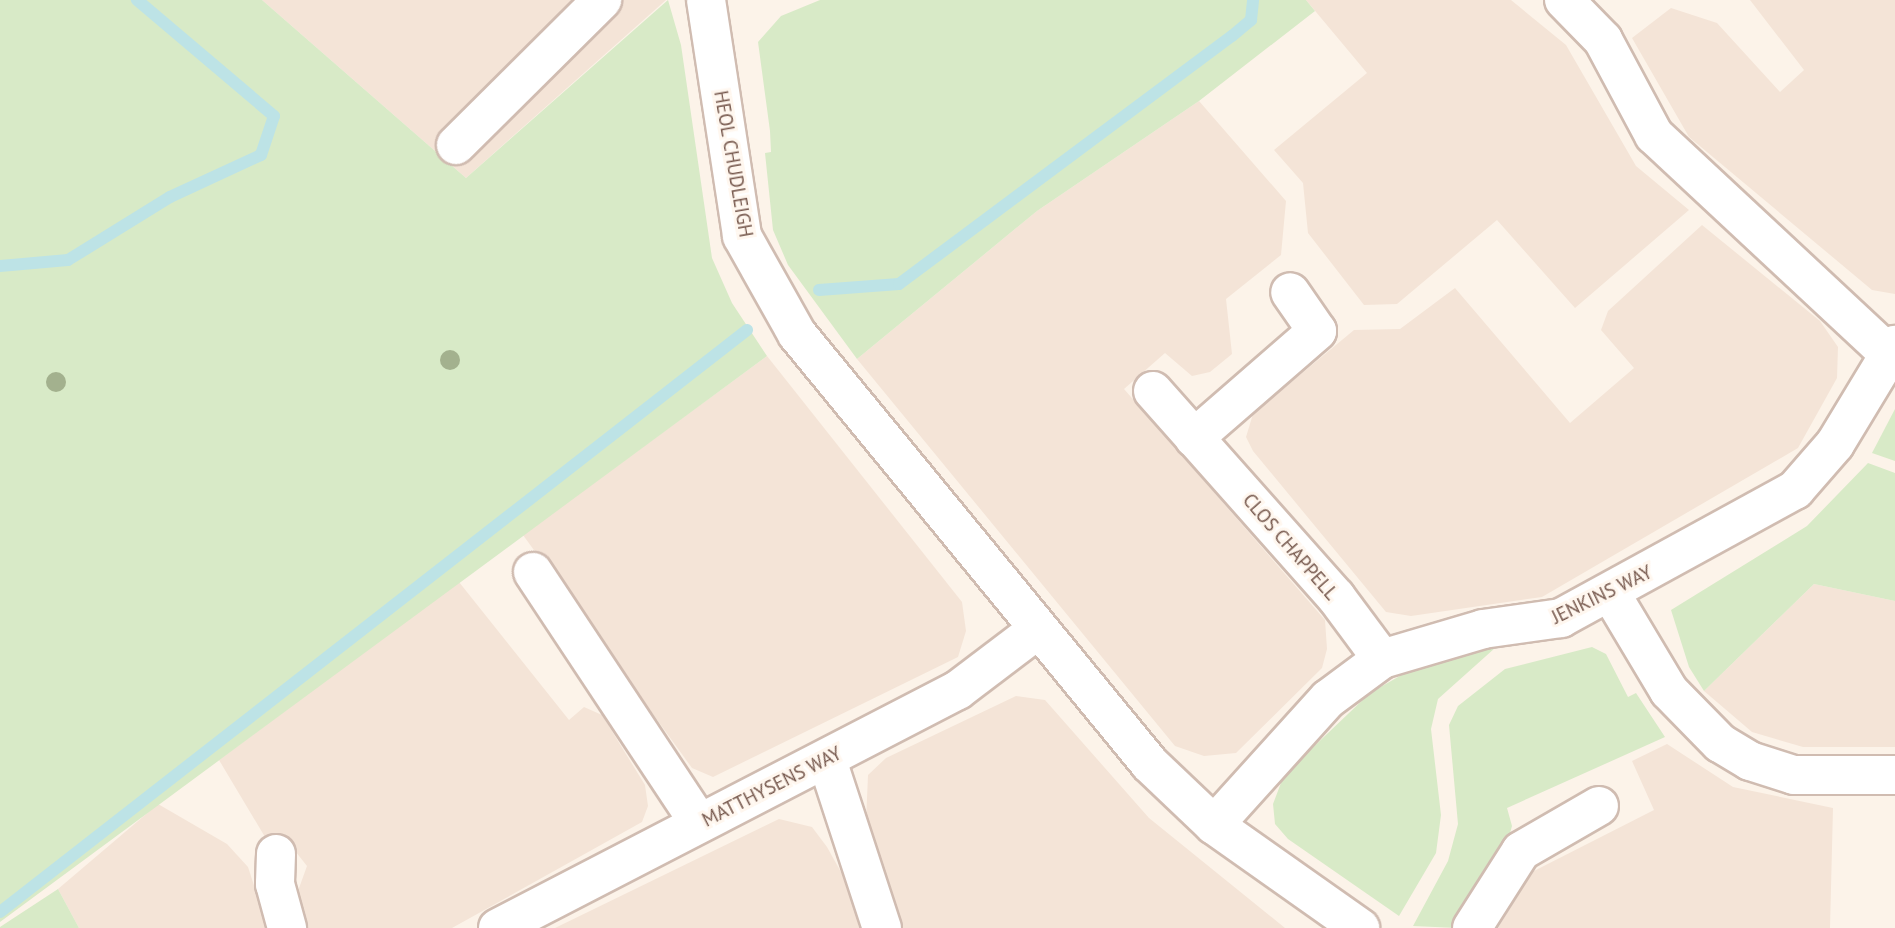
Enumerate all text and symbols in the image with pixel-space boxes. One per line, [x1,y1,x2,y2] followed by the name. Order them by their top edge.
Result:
[709,89,757,239] street label: HEOL CHUDLEIGH
[1238,489,1342,605] street label: CLOS CHAPPELL
[1548,561,1656,629] street label: JENKINS WAY
[698,742,846,832] street label: MATTHYSENS WAY

